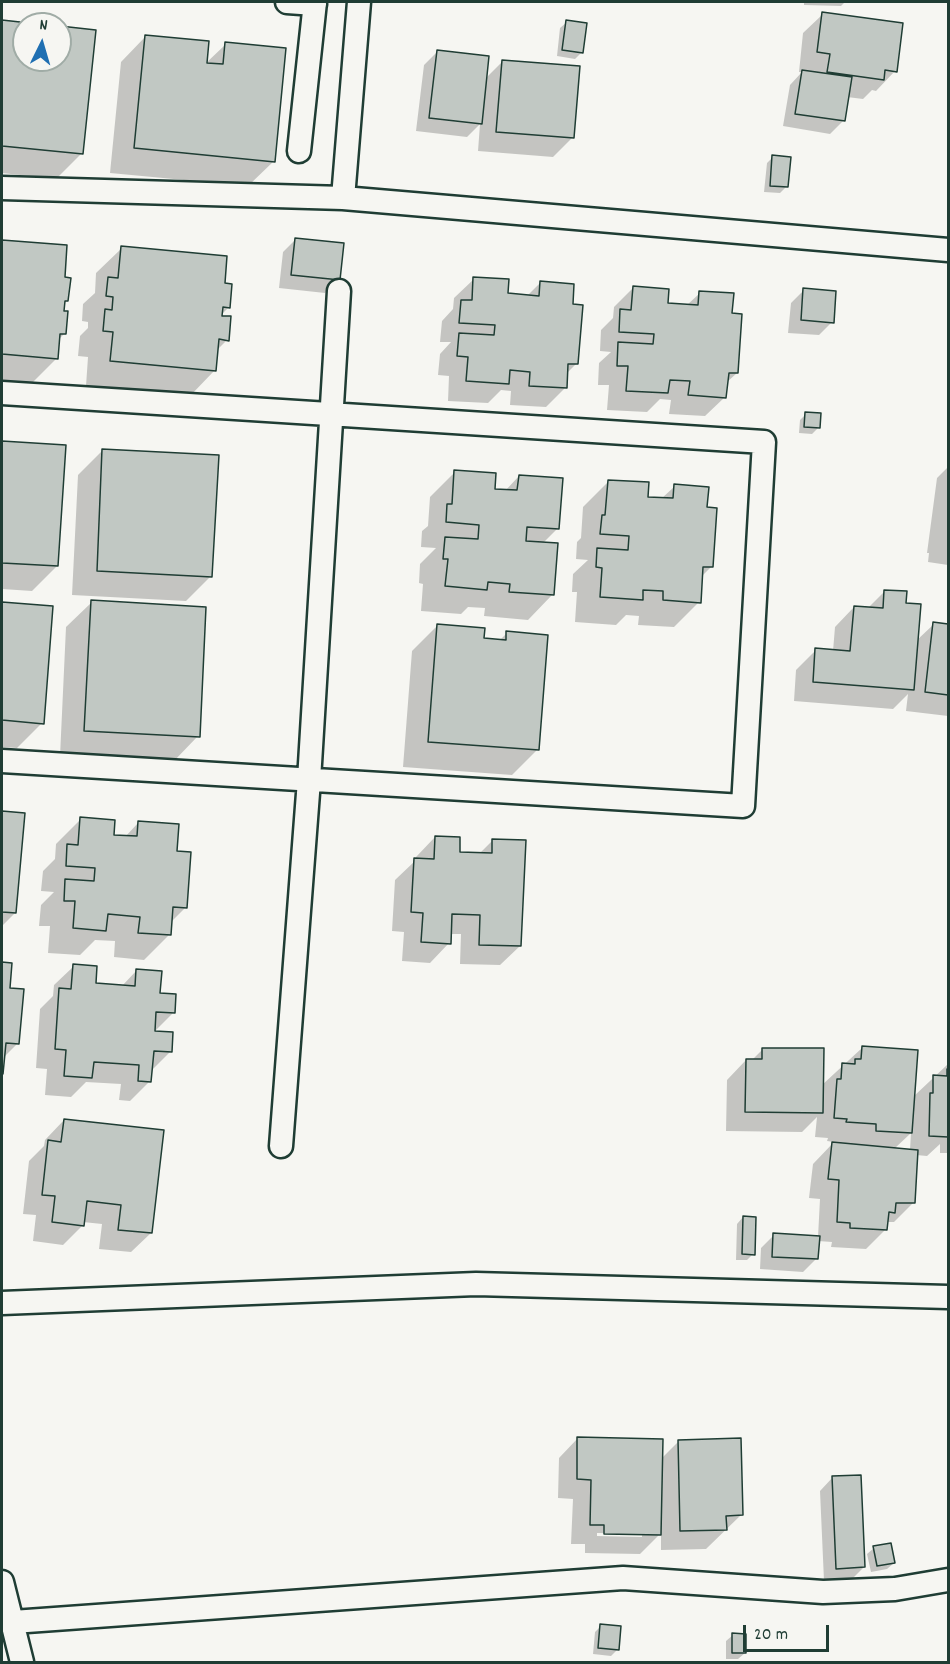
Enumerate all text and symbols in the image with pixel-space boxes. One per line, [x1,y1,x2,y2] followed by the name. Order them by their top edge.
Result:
[12,12,72,72] north arrow
[38,14,48,37] text: N
[746,1613,832,1651] scale bar
[754,1623,788,1648] text: 20 m

